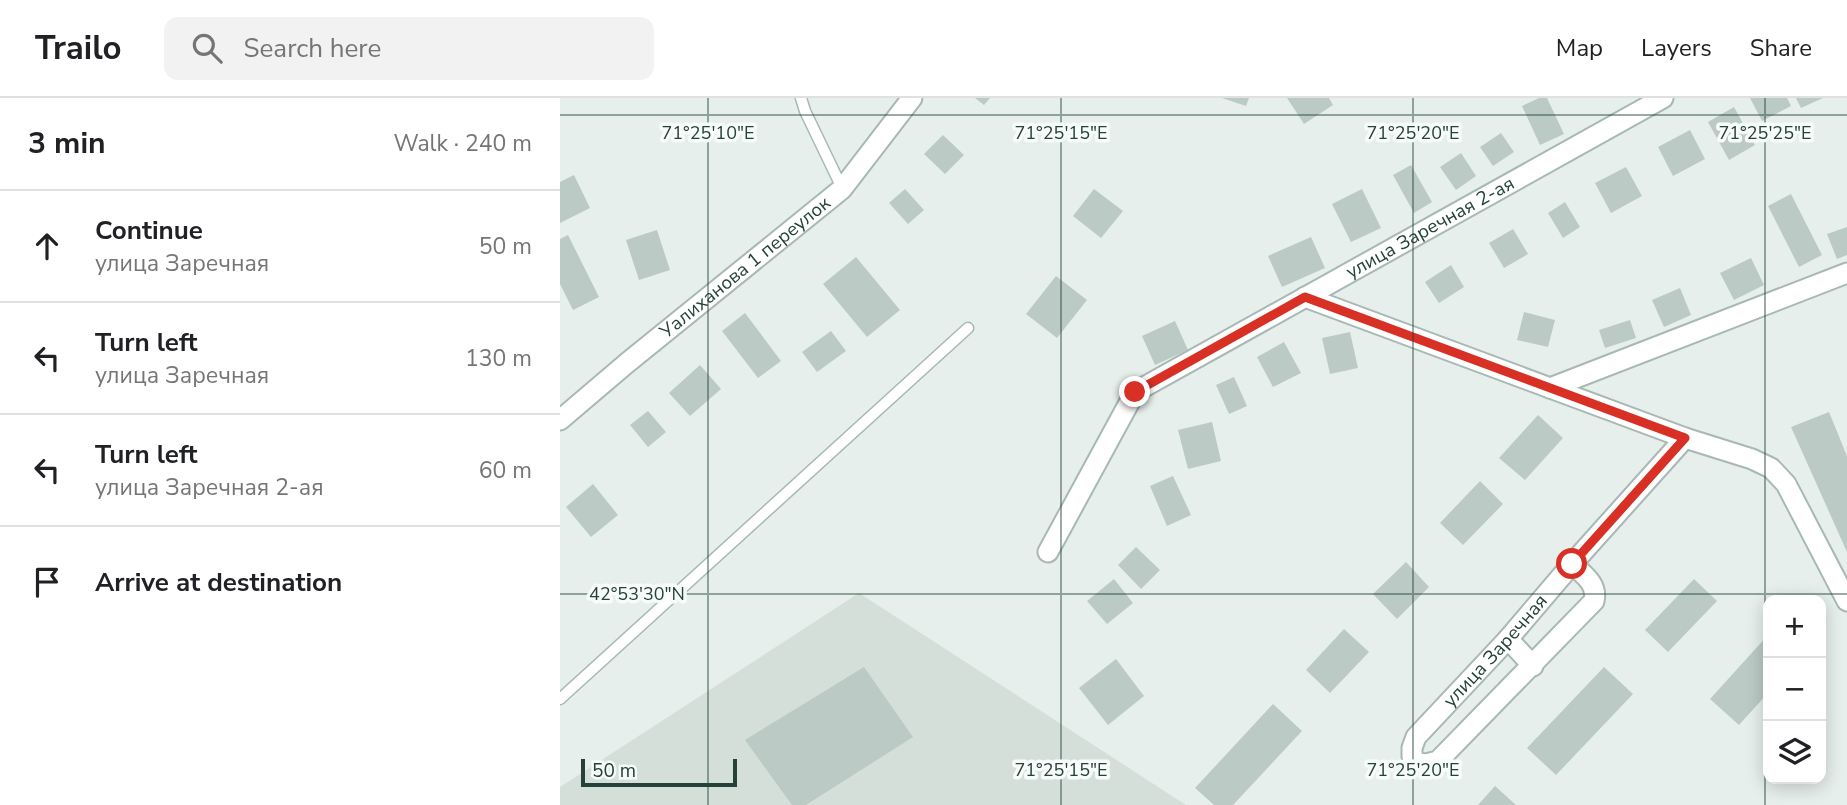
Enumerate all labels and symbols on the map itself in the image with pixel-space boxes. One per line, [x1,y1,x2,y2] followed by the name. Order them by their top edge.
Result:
[662,121,755,145] text: 71°25'10"E
[1015,121,1108,145] text: 71°25'15"E
[1367,121,1460,145] text: 71°25'20"E
[1719,121,1812,145] text: 71°25'25"E
[1341,170,1519,285] street label: улица Заречная 2-ая
[654,190,836,345] street label: Уалиханова 1 переулок
[1119,376,1150,407] route end
[1556,548,1587,579] route start
[589,582,685,606] text: 42°53'30"N
[1437,589,1554,713] street label: улица Заречная
[581,756,737,788] scale bar
[1015,758,1108,782] text: 71°25'15"E
[1367,758,1460,782] text: 71°25'20"E

